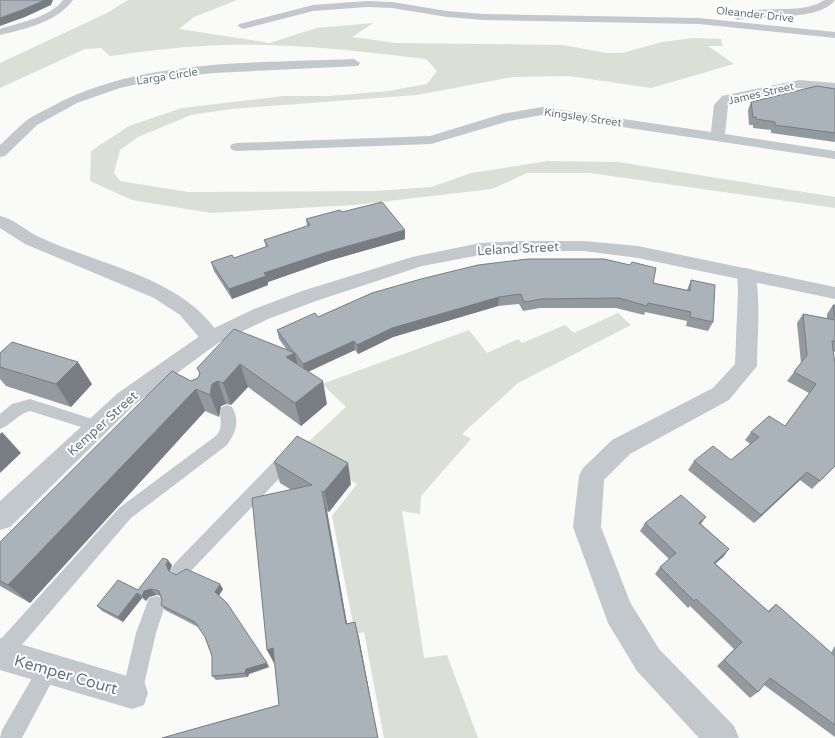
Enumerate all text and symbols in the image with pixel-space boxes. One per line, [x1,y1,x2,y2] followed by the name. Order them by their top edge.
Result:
[715,4,794,25] street label: Oleander Drive
[136,65,199,88] street label: Larga Circle
[727,80,795,107] street label: James Street
[543,106,623,129] street label: Kingsley Street
[477,239,559,259] street label: Leland Street
[64,388,141,459] street label: Kemper Street
[12,651,120,699] street label: Kemper Court

